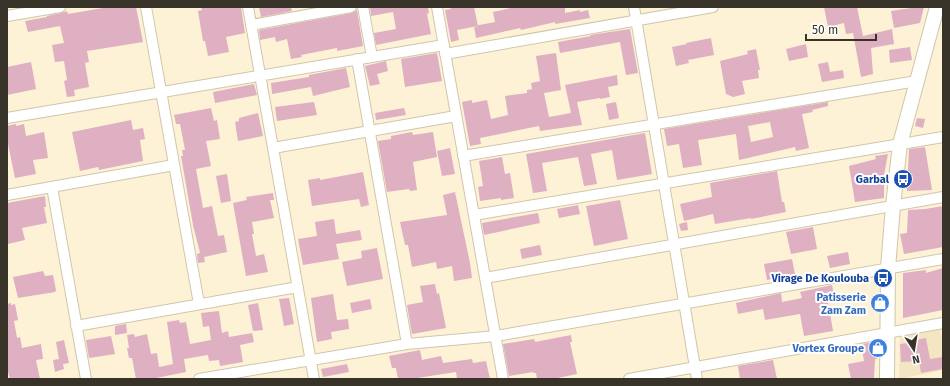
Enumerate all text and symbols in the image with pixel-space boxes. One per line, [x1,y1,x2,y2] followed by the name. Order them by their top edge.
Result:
[806,16,876,42] scale bar
[812,23,838,37] text: 50 m
[892,168,914,190] bus stop icon: Garbal
[856,173,890,186] place label: Garbal
[872,267,894,289] bus stop icon: Virage De Koulouba
[770,272,869,285] place label: Virage De Koulouba
[816,291,866,317] place label: Patisserie Zam Zam
[869,292,891,314] shop icon: Patisserie Zam Zam
[894,330,934,370] north arrow
[867,337,889,359] shop icon: Vortex Groupe
[791,342,864,355] place label: Vortex Groupe
[911,352,921,366] text: N

